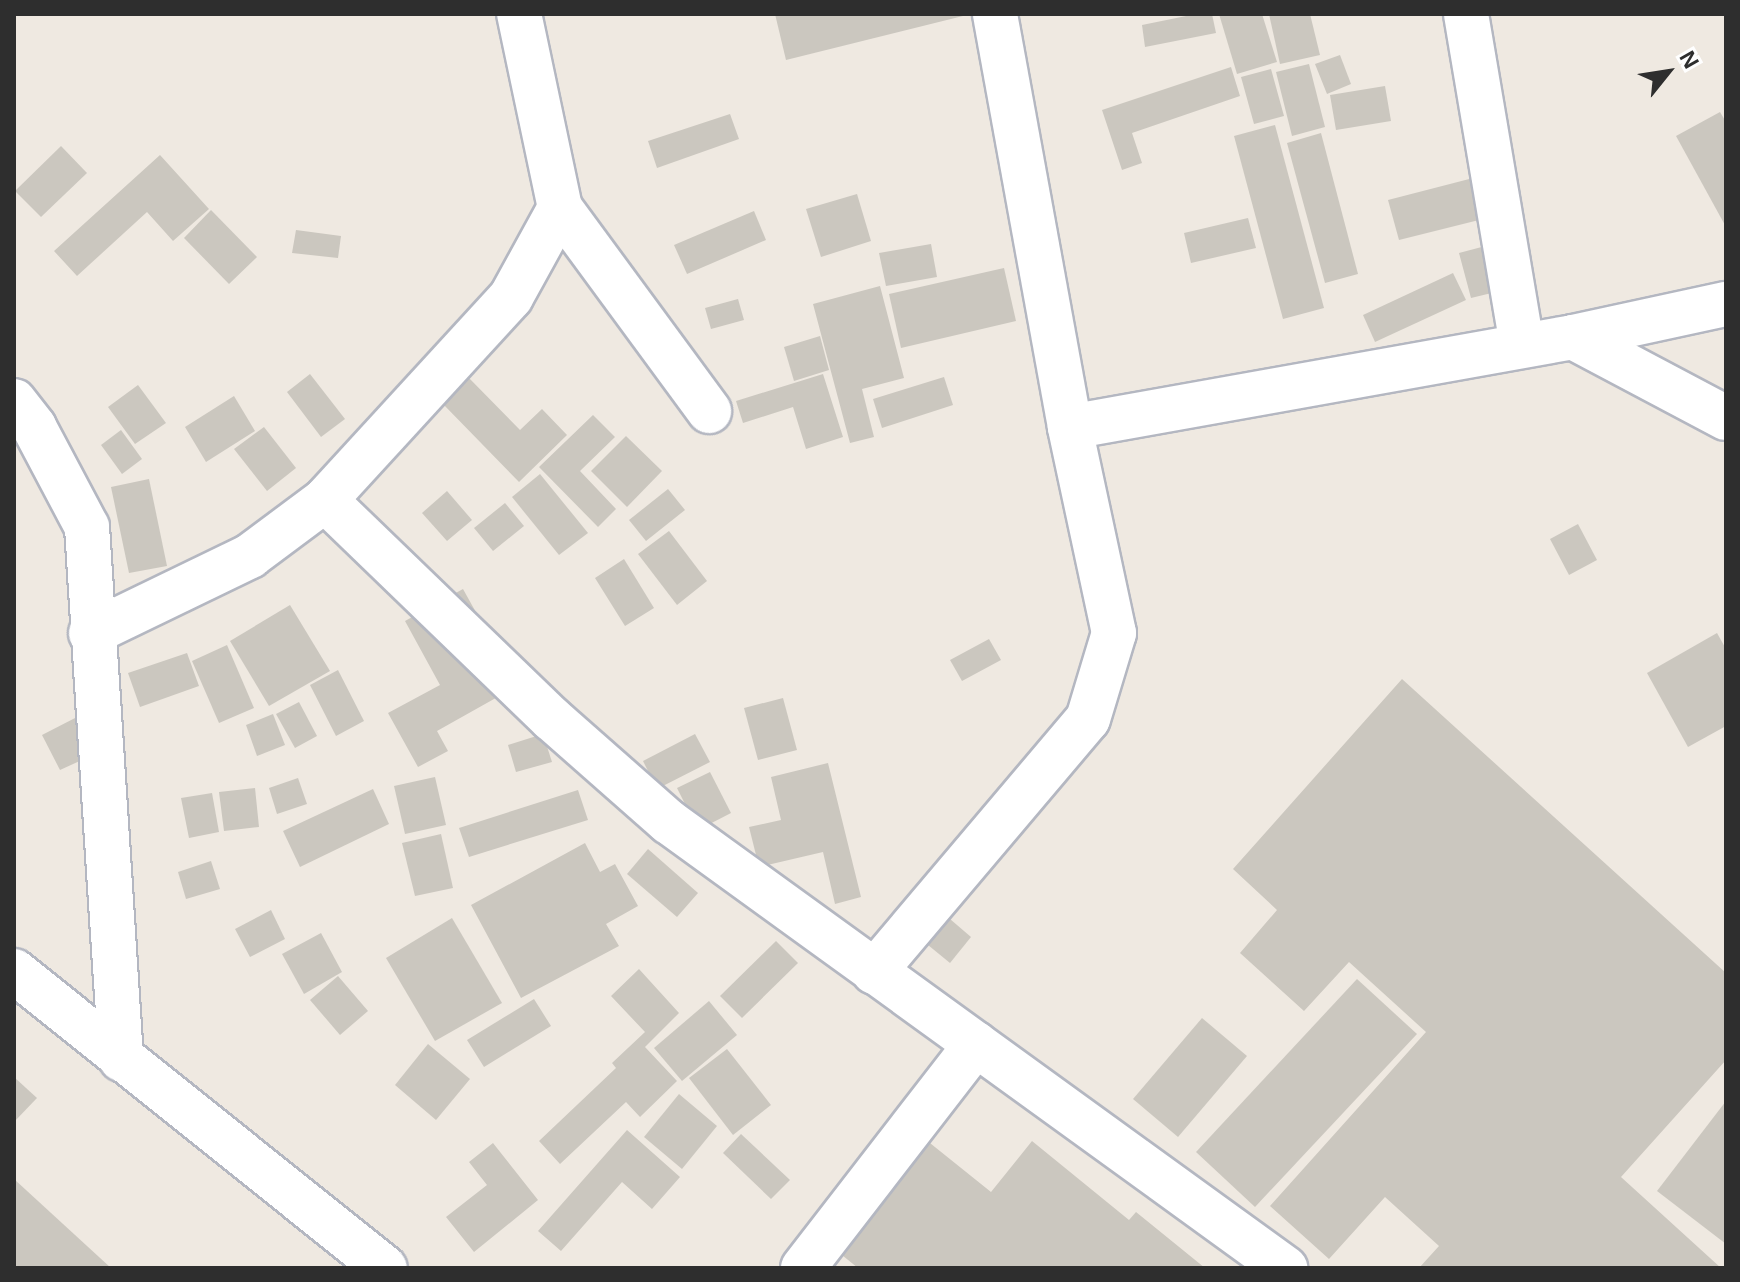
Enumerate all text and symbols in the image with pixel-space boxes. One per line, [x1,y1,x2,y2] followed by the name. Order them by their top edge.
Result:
[1628,32,1708,112] north arrow
[1674,47,1704,73] text: N

